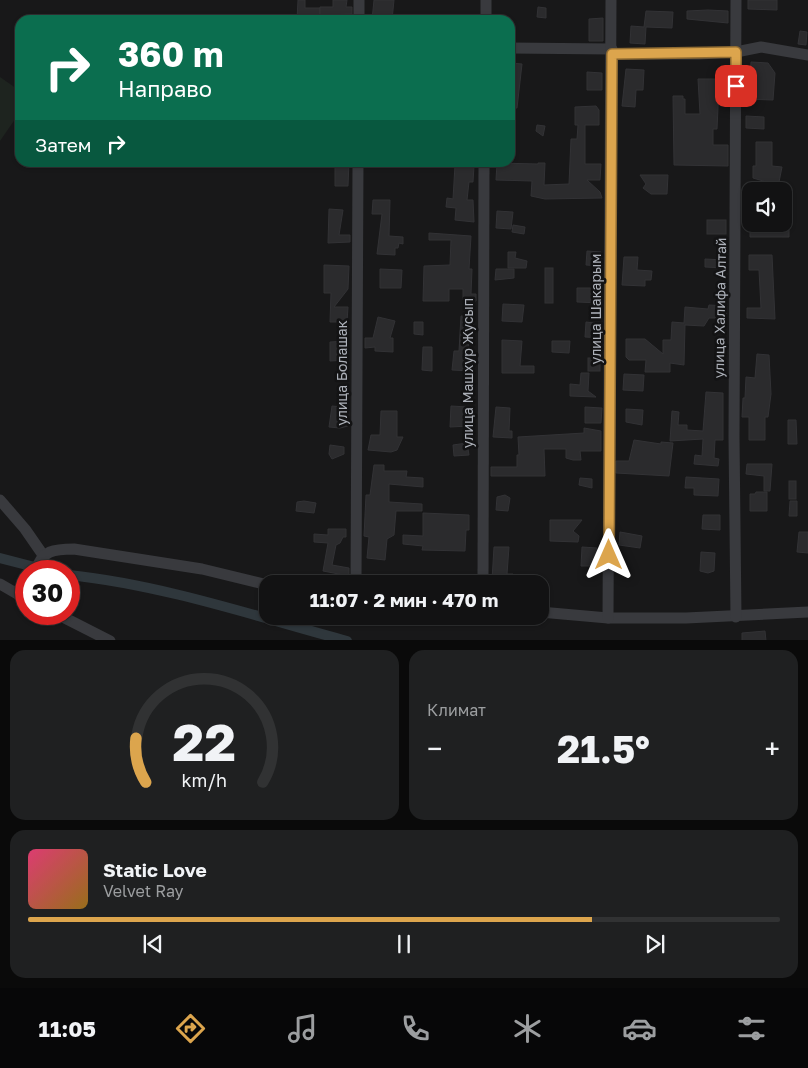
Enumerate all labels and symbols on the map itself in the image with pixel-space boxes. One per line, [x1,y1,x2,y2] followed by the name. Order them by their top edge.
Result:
[715,65,757,107] pin
[710,237,729,379] street label: улица Халифа Алтай
[587,254,604,364] street label: улица Шакарым
[459,298,476,448] street label: улица Машхур Жусып
[333,320,350,426] street label: улица Болашак
[582,528,634,580] position arrow
[15,560,80,625] speed limit sign: 30

